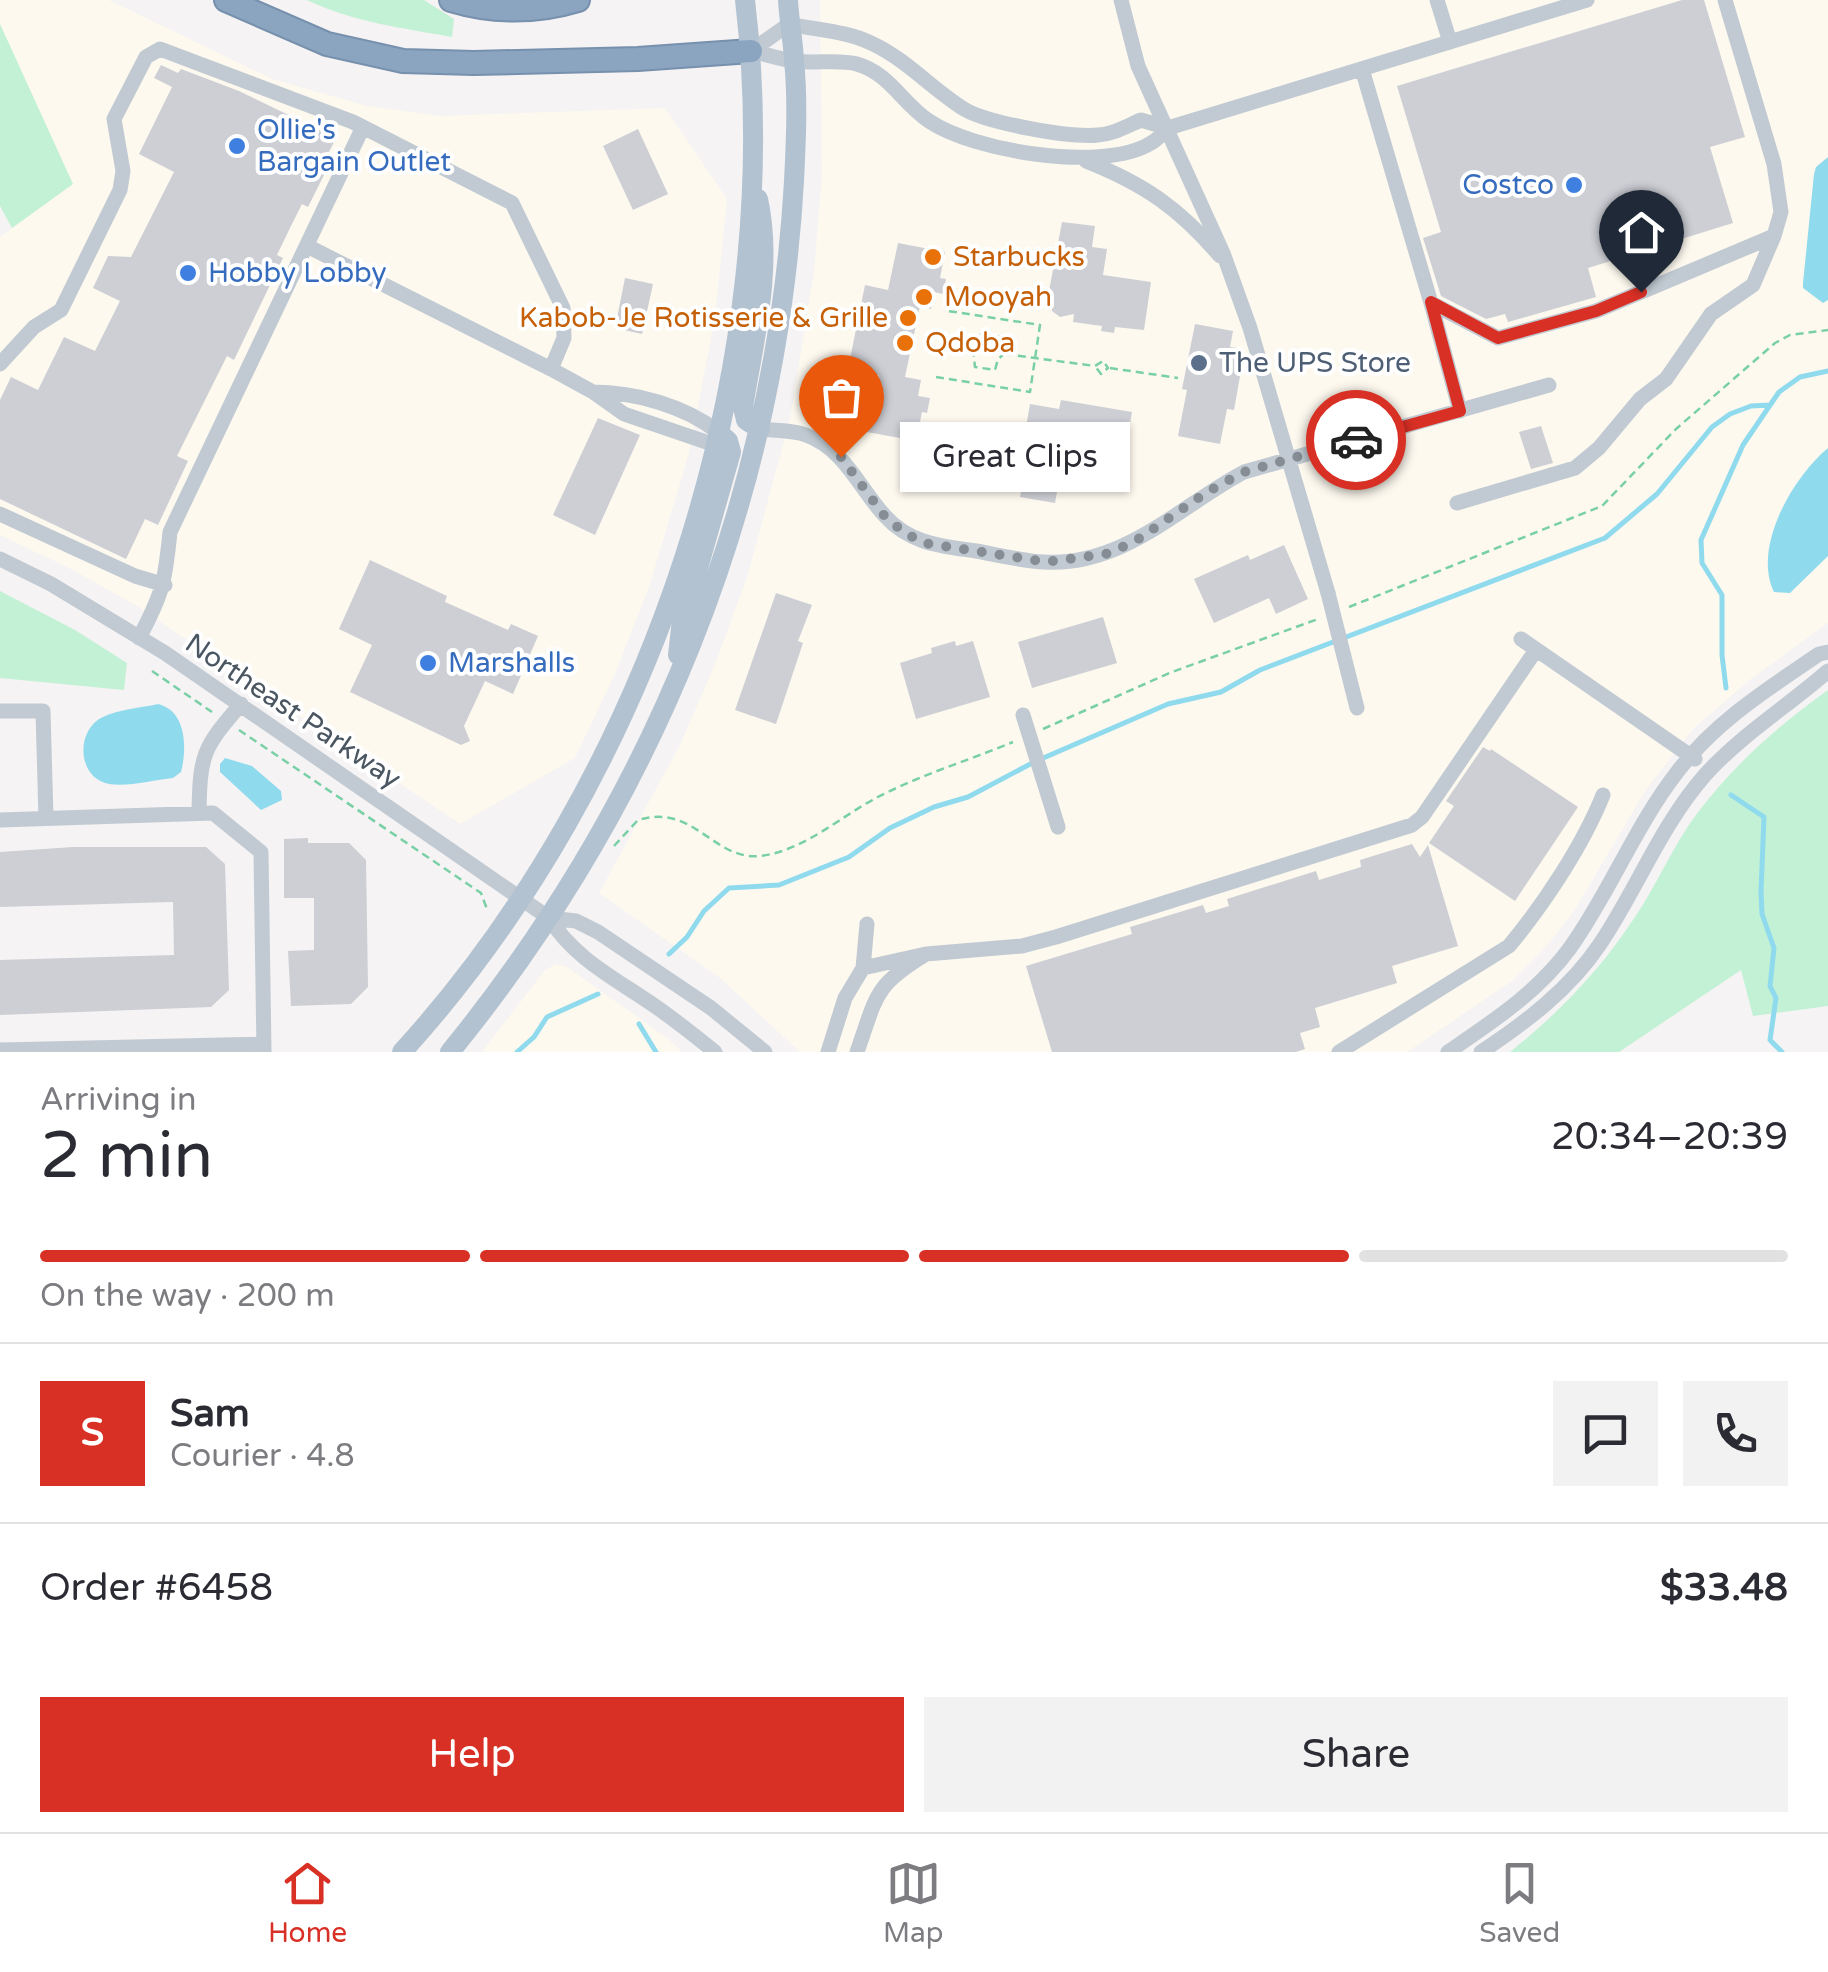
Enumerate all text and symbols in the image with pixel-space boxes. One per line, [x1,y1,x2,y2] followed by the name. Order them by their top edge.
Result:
[257,113,451,179] place label: Ollie's Bargain Outlet
[226,135,248,157] marker: Ollie's Bargain Outlet
[1462,168,1554,202] place label: Costco
[1563,174,1585,196] marker: Costco
[1599,190,1684,293] pin
[1614,205,1669,260] icon: home
[953,240,1085,274] place label: Starbucks
[922,246,944,268] marker: Starbucks
[208,256,387,290] place label: Hobby Lobby
[177,262,199,284] marker: Hobby Lobby
[944,280,1052,314] place label: Mooyah
[913,286,935,308] marker: Mooyah
[519,301,888,335] place label: Kabob-Je Rotisserie & Grille
[897,307,919,329] marker: Kabob-Je Rotisserie & Grille
[925,326,1015,360] place label: Qdoba
[894,332,916,354] marker: Qdoba
[1219,346,1411,380] place label: The UPS Store
[1188,352,1210,374] marker: The UPS Store
[799,355,884,458] pin
[814,370,869,425] icon: bag
[1306,390,1406,490] courier
[1329,413,1384,468] icon: car
[901,422,1131,492] callout: Great Clips
[932,438,1098,476] text: Great Clips
[179,626,407,796] street label: Northeast Parkway
[448,646,575,680] place label: Marshalls
[417,652,439,674] marker: Marshalls
[40,1081,197,1119] text: Arriving in
[1551,1114,1788,1160] text: 20:34–20:39
[40,1117,213,1196] text: 2 min
[40,1277,335,1315] text: On the way · 200 m
[1553,1381,1658,1486] button: chat
[1683,1381,1788,1486] button: phone
[170,1391,250,1437] text: Sam
[81,1410,104,1456] text: S
[170,1437,355,1475] text: Courier · 4.8
[40,1565,273,1611] text: Order #6458
[1660,1565,1788,1611] text: $33.48
[40,1697,904,1812] button: Help
[924,1697,1788,1812] button: Share
[268,1856,347,1950] tab: Home
[883,1856,943,1950] tab: Map
[1479,1856,1560,1950] tab: Saved

